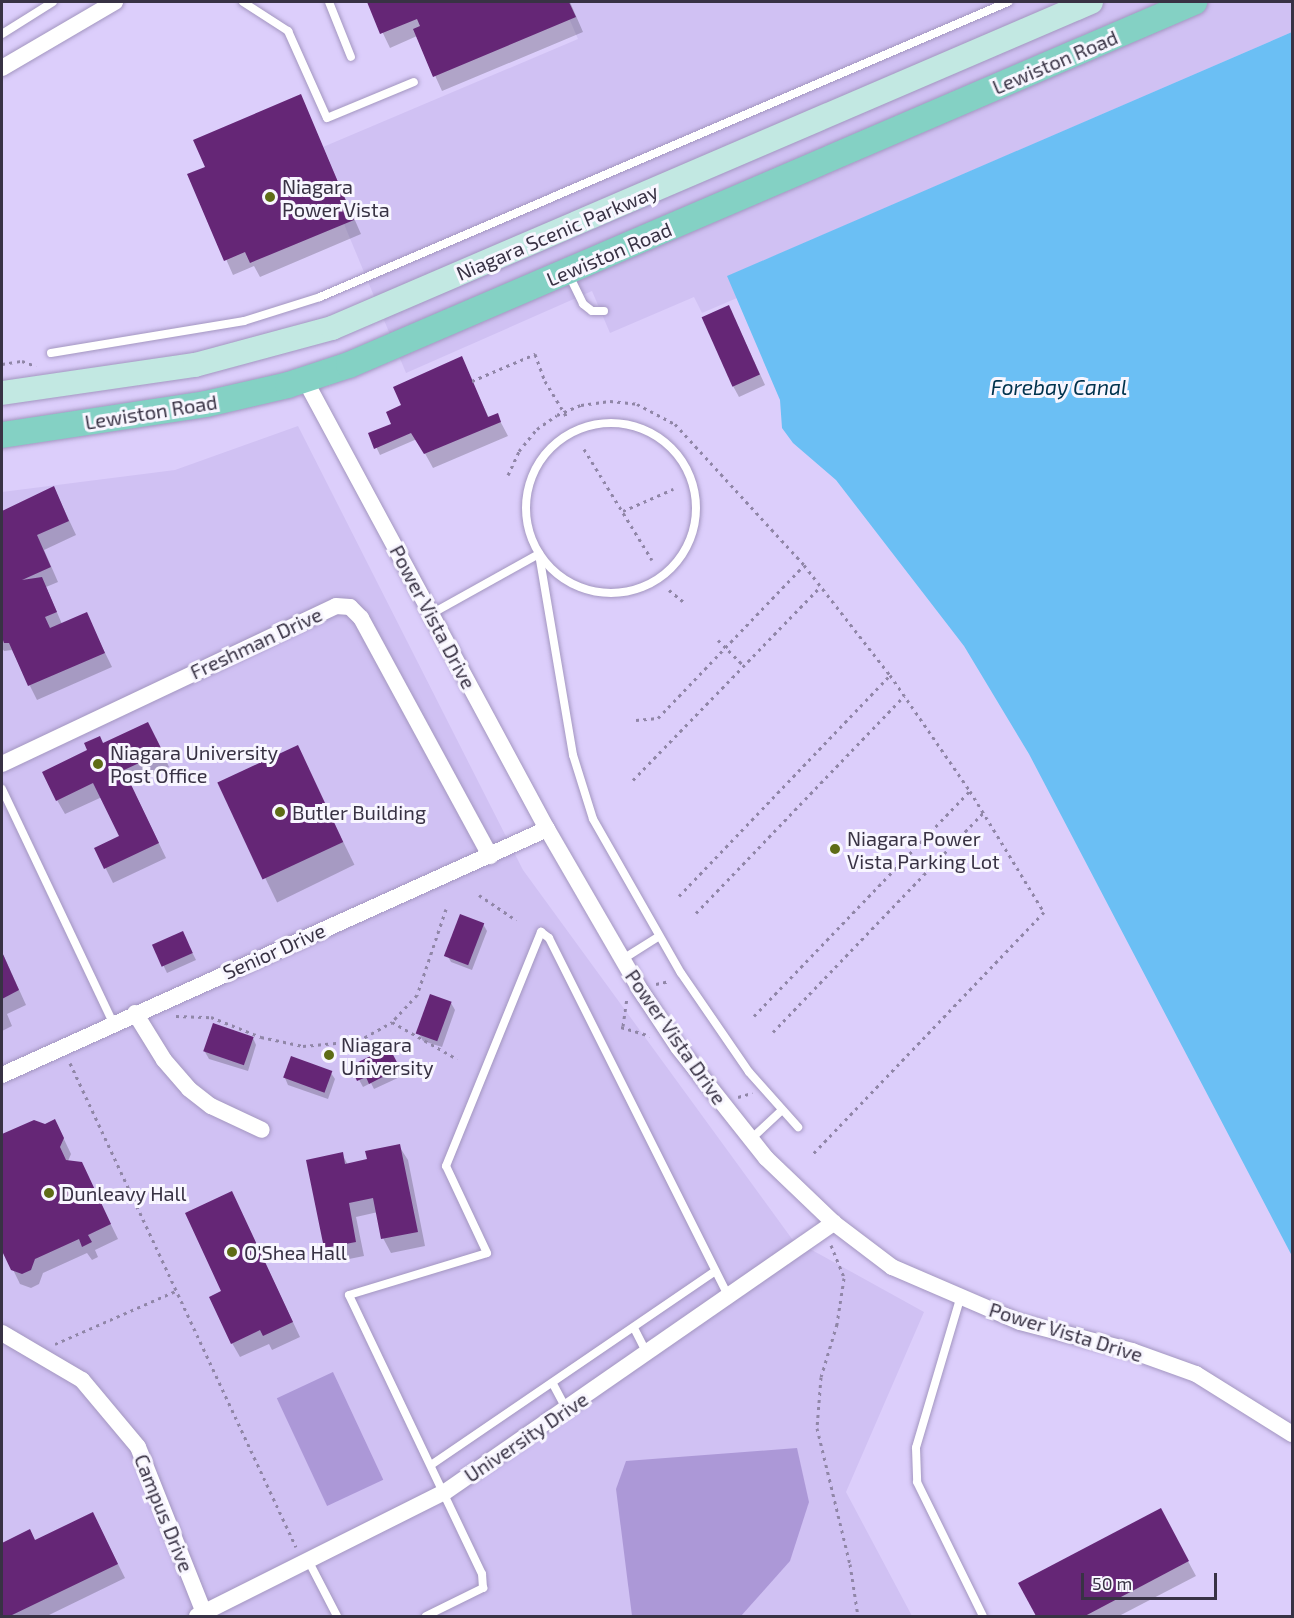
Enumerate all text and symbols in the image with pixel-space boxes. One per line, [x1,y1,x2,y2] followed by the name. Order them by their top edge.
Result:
[989,25,1121,99] street label: Lewiston Road
[282,174,391,221] place label: Niagara Power Vista
[453,179,661,285] street label: Niagara Scenic Parkway
[263,190,277,204] marker: Niagara Power Vista
[543,217,675,291] street label: Lewiston Road
[991,374,1127,400] water label: Forebay Canal
[83,390,219,434] street label: Lewiston Road
[385,541,481,693] street label: Power Vista Drive
[186,602,326,684] street label: Freshman Drive
[110,740,278,787] place label: Niagara University Post Office
[91,757,105,771] marker: Niagara University Post Office
[292,800,426,824] place label: Butler Building
[273,805,287,819] marker: Butler Building
[847,826,1000,873] place label: Niagara Power Vista Parking Lot
[828,842,842,856] marker: Niagara Power Vista Parking Lot
[219,918,329,984] street label: Senior Drive
[620,964,732,1110] street label: Power Vista Drive
[341,1032,433,1079] place label: Niagara University
[322,1048,336,1062] marker: Niagara University
[61,1181,187,1205] place label: Dunleavy Hall
[42,1186,56,1200] marker: Dunleavy Hall
[244,1240,347,1264] place label: O'Shea Hall
[225,1245,239,1259] marker: O'Shea Hall
[986,1297,1146,1367] street label: Power Vista Drive
[459,1387,593,1487] street label: University Drive
[129,1451,199,1575] street label: Campus Drive
[1084,1561,1220,1599] scale bar
[1092,1572,1132,1594] text: 50 m

